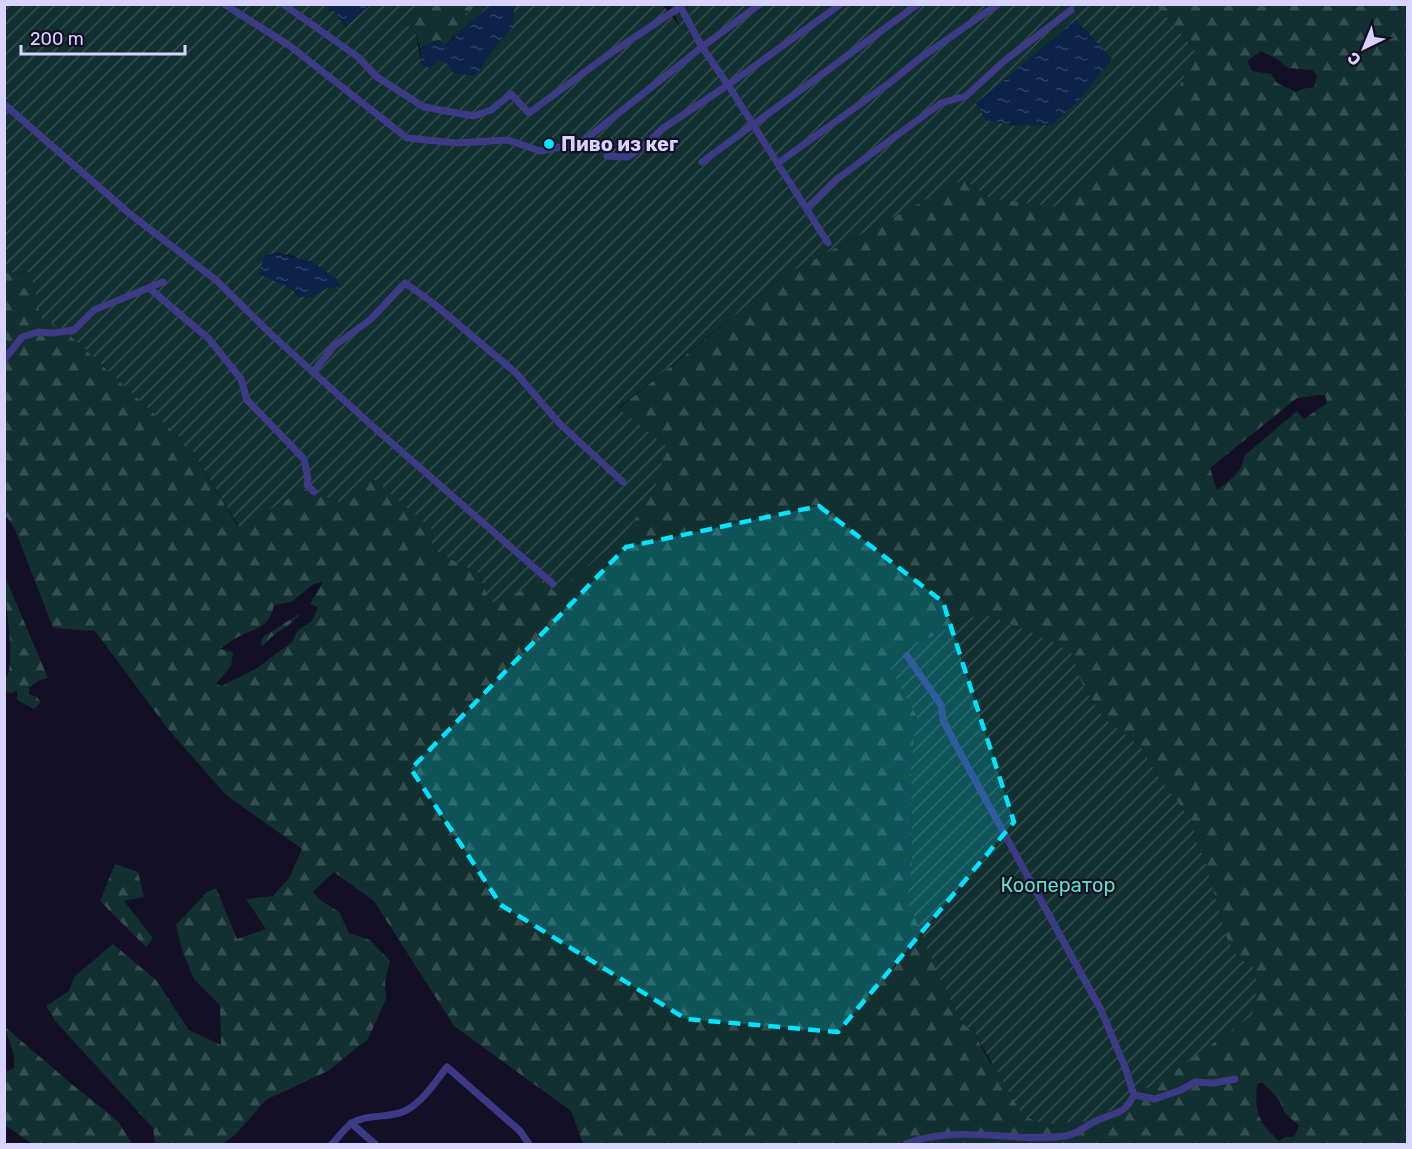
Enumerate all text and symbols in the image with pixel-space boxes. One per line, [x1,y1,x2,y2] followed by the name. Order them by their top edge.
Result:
[21,18,184,56] scale bar
[1334,18,1394,78] north arrow
[30,28,84,50] text: 200 m
[1344,48,1365,69] text: С
[561,132,678,156] place label: Пиво из кег
[542,137,556,151] marker: Пиво из кег
[1001,873,1115,897] park label: Кооператор

